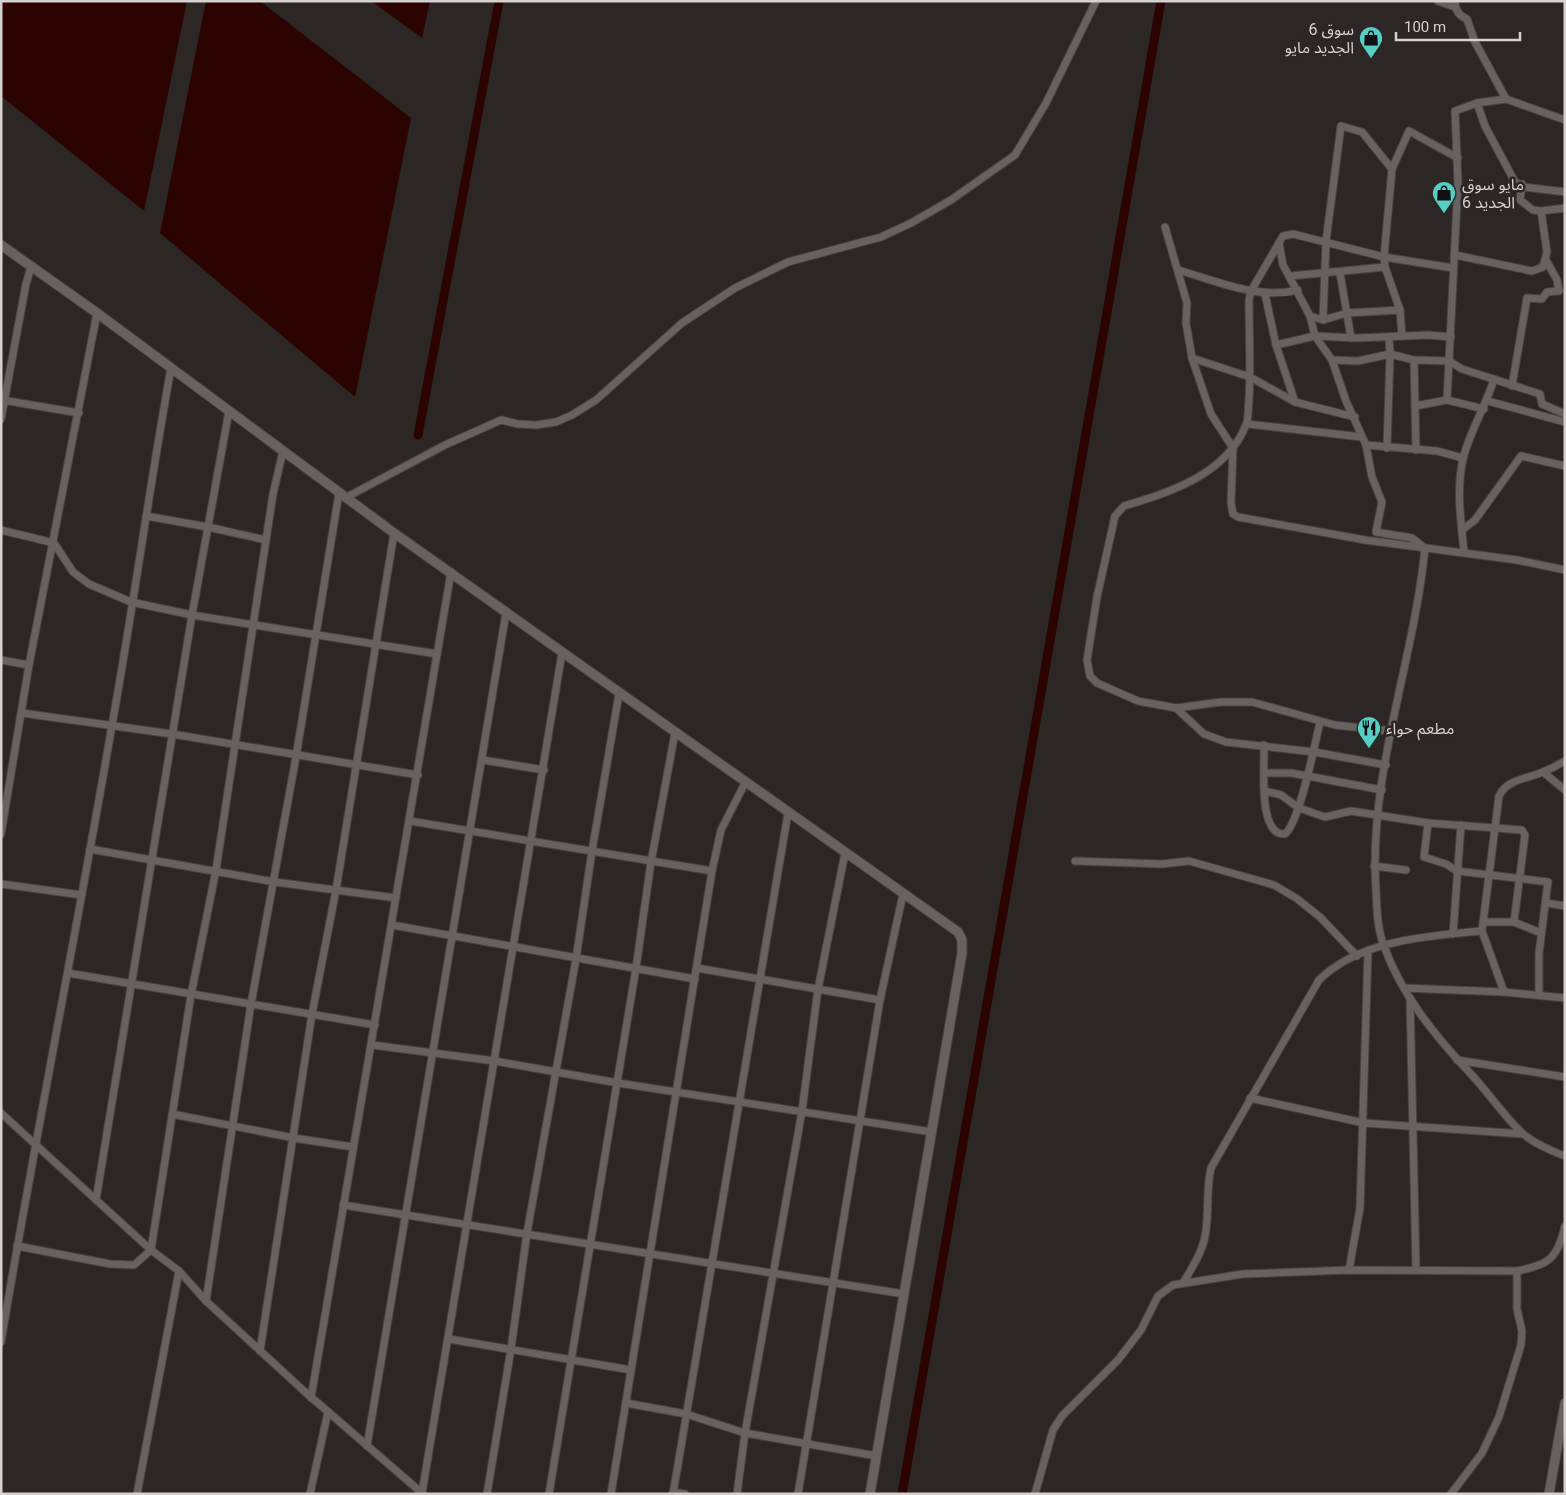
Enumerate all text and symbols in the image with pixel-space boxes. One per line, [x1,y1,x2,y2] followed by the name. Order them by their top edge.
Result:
[1396,10,1520,42] scale bar
[1404,18,1446,36] text: 100 m
[1285,20,1354,57] place label: سوق 6 الجديد مايو
[1358,25,1384,59] shop icon: سوق 6 الجديد مايو
[1462,175,1524,212] place label: مايو سوق 6 الجديد
[1431,180,1457,214] shop icon: مايو سوق 6 الجديد
[1356,715,1382,749] restaurant icon: مطعم حواء
[1386,719,1454,741] place label: مطعم حواء

